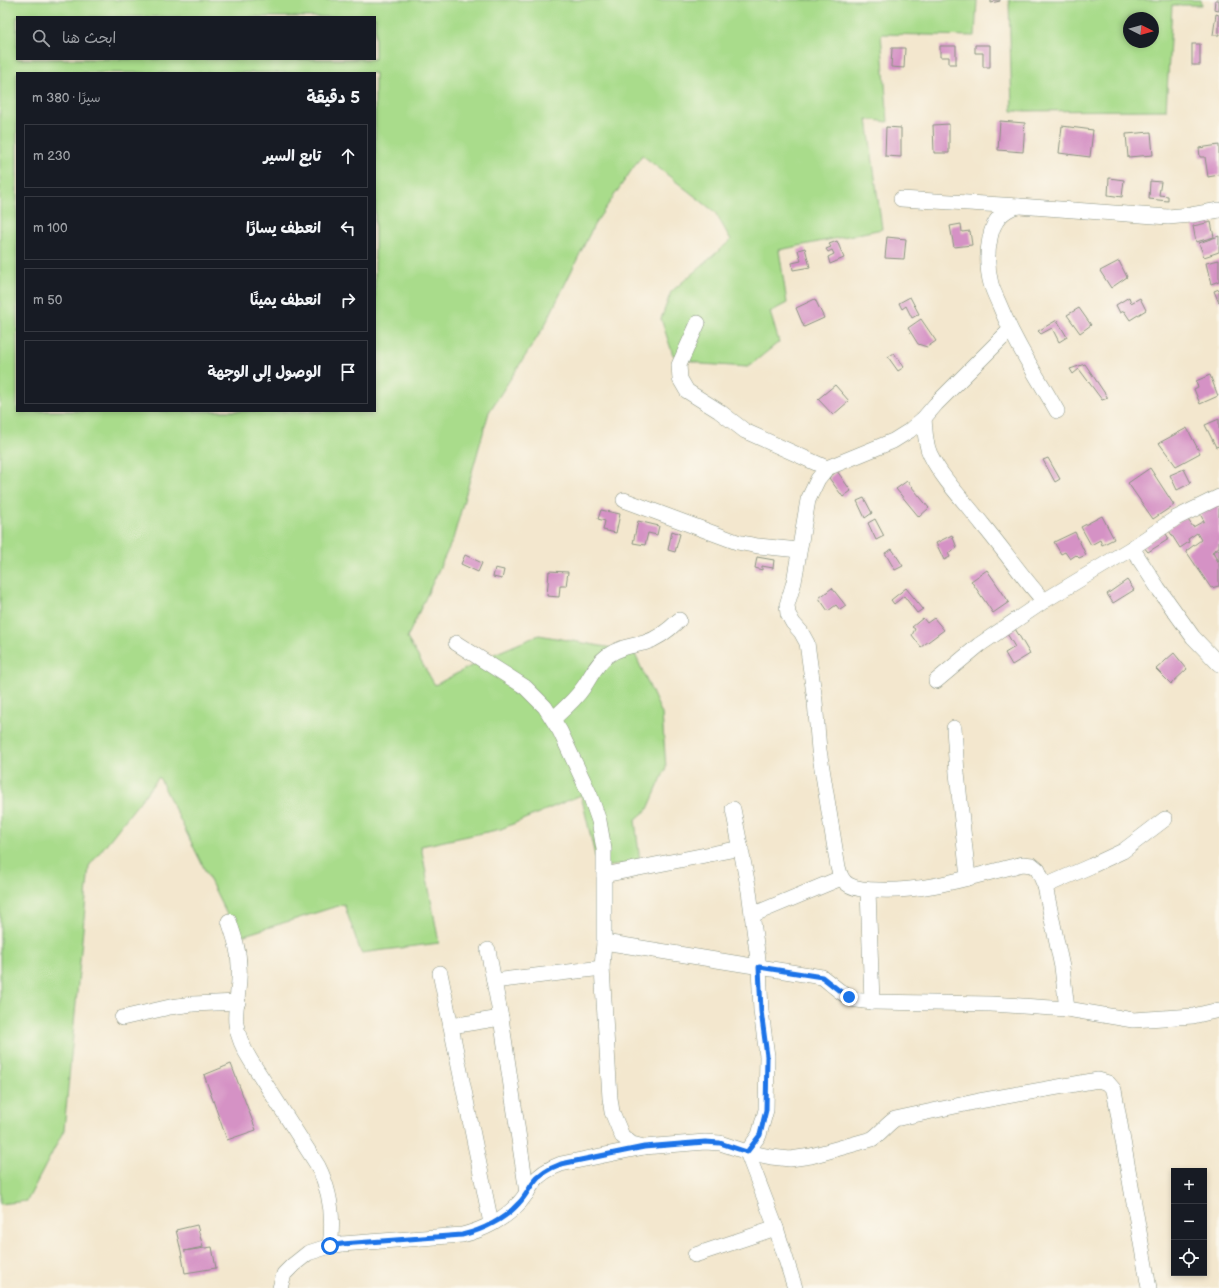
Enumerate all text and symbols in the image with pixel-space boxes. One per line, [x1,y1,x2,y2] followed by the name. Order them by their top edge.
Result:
[1123,12,1159,48] north arrow
[16,16,376,60] search box
[30,27,52,49] icon: search
[62,29,116,48] text: ابحث هنا
[306,88,360,108] text: 5 دقيقة
[32,90,101,106] text: سيرًا · 380 m
[337,145,359,167] icon: ahead
[263,147,321,166] text: تابع السير
[33,148,70,164] text: 230 m
[337,217,359,239] icon: left
[246,219,321,238] text: انعطف يسارًا
[33,220,68,236] text: 100 m
[337,289,359,311] icon: right
[250,291,321,310] text: انعطف يمينًا
[33,292,62,308] text: 50 m
[337,361,359,383] icon: arrive
[207,363,321,382] text: الوصول إلى الوجهة
[840,988,858,1006] route end
[1171,1168,1207,1276] map controls
[1171,1168,1207,1204] button: +
[1171,1204,1207,1240] button: −
[321,1237,339,1255] route start
[1171,1240,1207,1276] button: locate

